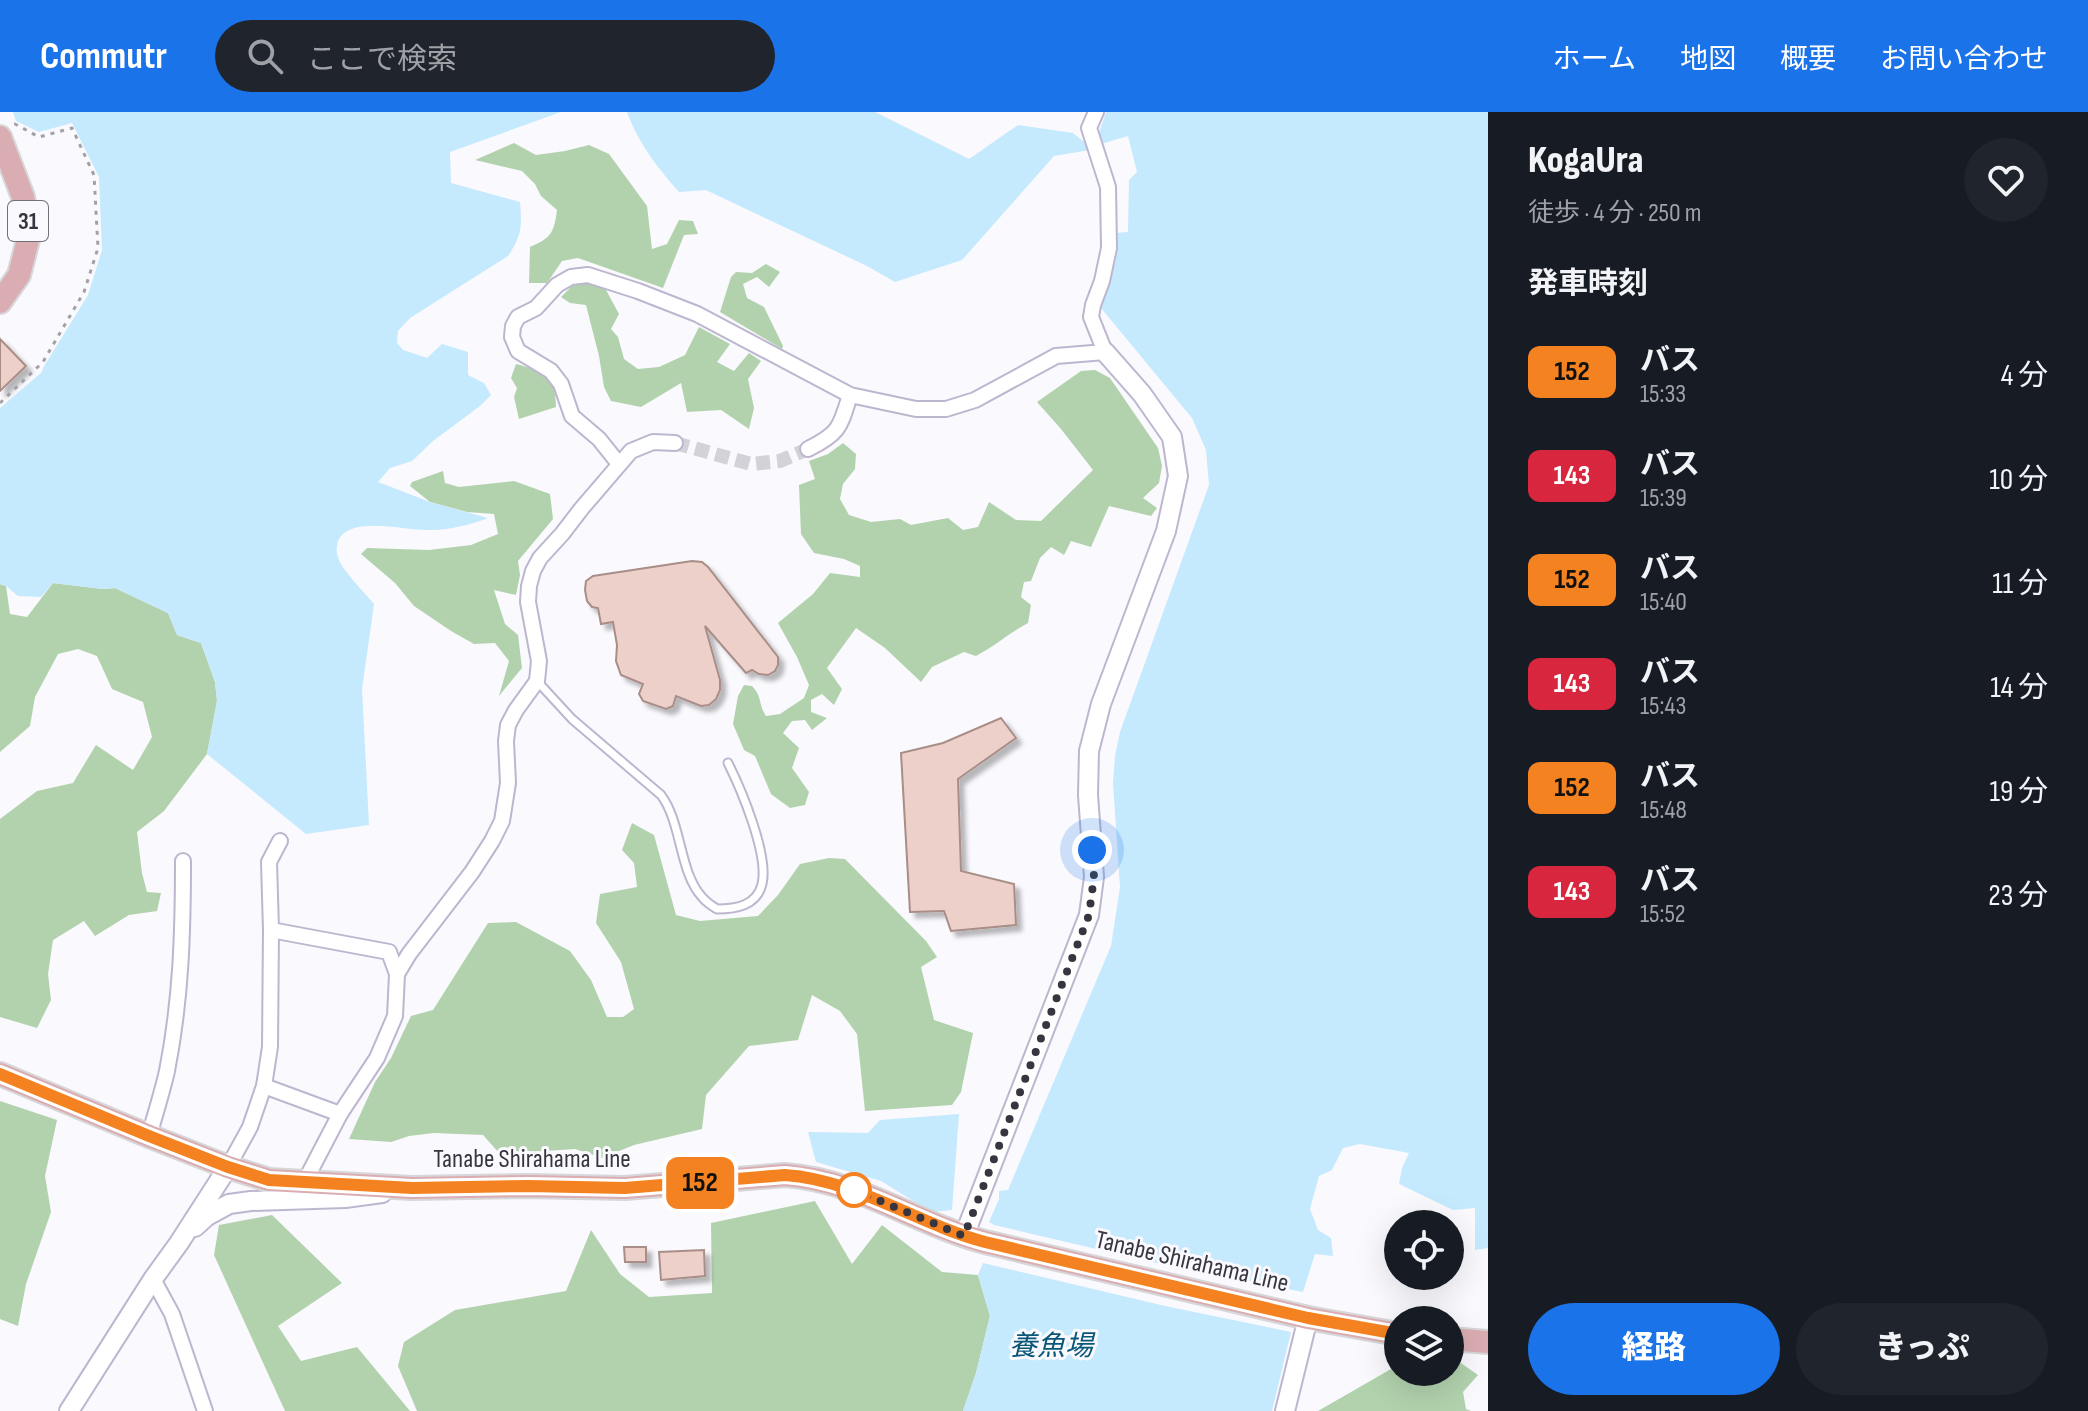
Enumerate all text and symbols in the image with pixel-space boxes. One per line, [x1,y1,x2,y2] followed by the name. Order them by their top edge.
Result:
[215,20,775,92] search box
[40,34,167,79] text: Commutr
[243,34,287,78] icon: search
[307,42,457,78] text: ここで検索
[1553,43,1636,76] text: ホーム
[1680,43,1736,76] text: 地図
[1780,43,1836,76] text: 概要
[1880,43,2048,76] text: お問い合わせ
[1528,138,1643,183] text: KogaUra
[1964,138,2048,222] button: heart
[1528,198,1701,229] text: 徒歩 · 4 分 · 250 m
[8,201,48,241] road number: 31
[1528,266,1648,302] text: 発車時刻
[1640,343,1700,379] text: バス
[1554,355,1590,388] text: 152
[2001,358,2048,394] text: 4 分
[1640,379,1686,410] text: 15:33
[1640,447,1700,483] text: バス
[1554,459,1590,492] text: 143
[1989,462,2048,498] text: 10 分
[1640,483,1687,514] text: 15:39
[1640,551,1700,587] text: バス
[1554,563,1590,596] text: 152
[1992,566,2048,602] text: 11 分
[1640,587,1687,618] text: 15:40
[1640,655,1700,691] text: バス
[1554,667,1590,700] text: 143
[1990,670,2048,706] text: 14 分
[1640,691,1686,722] text: 15:43
[1640,759,1700,795] text: バス
[1554,771,1590,804] text: 152
[1989,774,2048,810] text: 19 分
[1640,795,1687,826] text: 15:48
[1072,830,1112,870] your location
[1640,863,1700,899] text: バス
[1554,875,1590,908] text: 143
[1988,878,2048,914] text: 23 分
[1640,899,1686,930] text: 15:52
[433,1144,631,1175] street label: Tanabe Shirahama Line
[654,1157,746,1209] line badge: 152
[682,1166,718,1199] text: 152
[837,1173,871,1207] unlabelled marker
[1384,1210,1464,1386] map controls
[1384,1210,1464,1290] button: locate
[1092,1225,1292,1299] street label: Tanabe Shirahama Line
[1528,1303,1780,1395] button: 経路
[1796,1303,2048,1395] button: きっぷ
[1384,1306,1464,1386] button: layers
[1009,1330,1096,1363] water label: 養魚場

